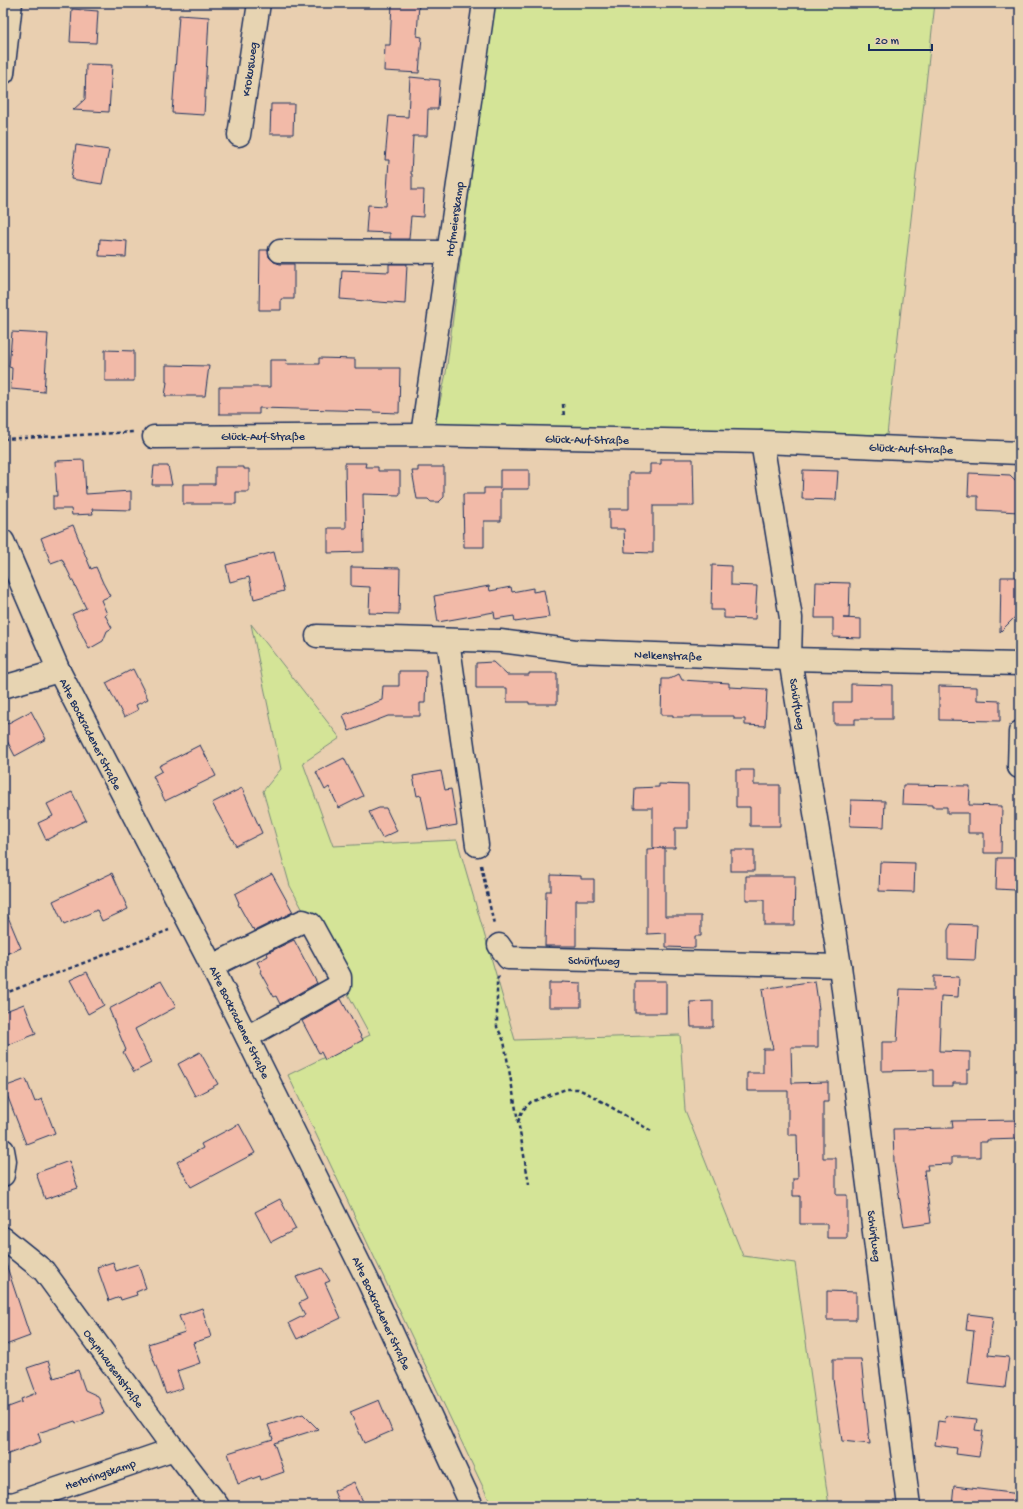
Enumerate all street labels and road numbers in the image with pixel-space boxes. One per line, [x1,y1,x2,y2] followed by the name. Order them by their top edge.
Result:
[240,41,262,97] street label: Krokusweg
[444,181,468,258] street label: Hofmeierskamp
[221,431,306,445] street label: Glück-Auf-Straße
[545,433,630,449] street label: Glück-Auf-Straße
[869,442,954,458] street label: Glück-Auf-Straße
[634,649,703,665] street label: Nelkenstraße
[55,677,124,794] street label: Alte Bockradener Straße
[785,678,807,731] street label: Schürfweg
[568,955,620,969] street label: Schürfweg
[205,964,272,1082] street label: Alte Bockradener Straße
[863,1210,883,1263] street label: Schürfweg
[348,1255,413,1373] street label: Alte Bockradener Straße
[79,1327,146,1412] street label: Oeynhausenstraße
[63,1457,138,1495] street label: Herbringskamp

